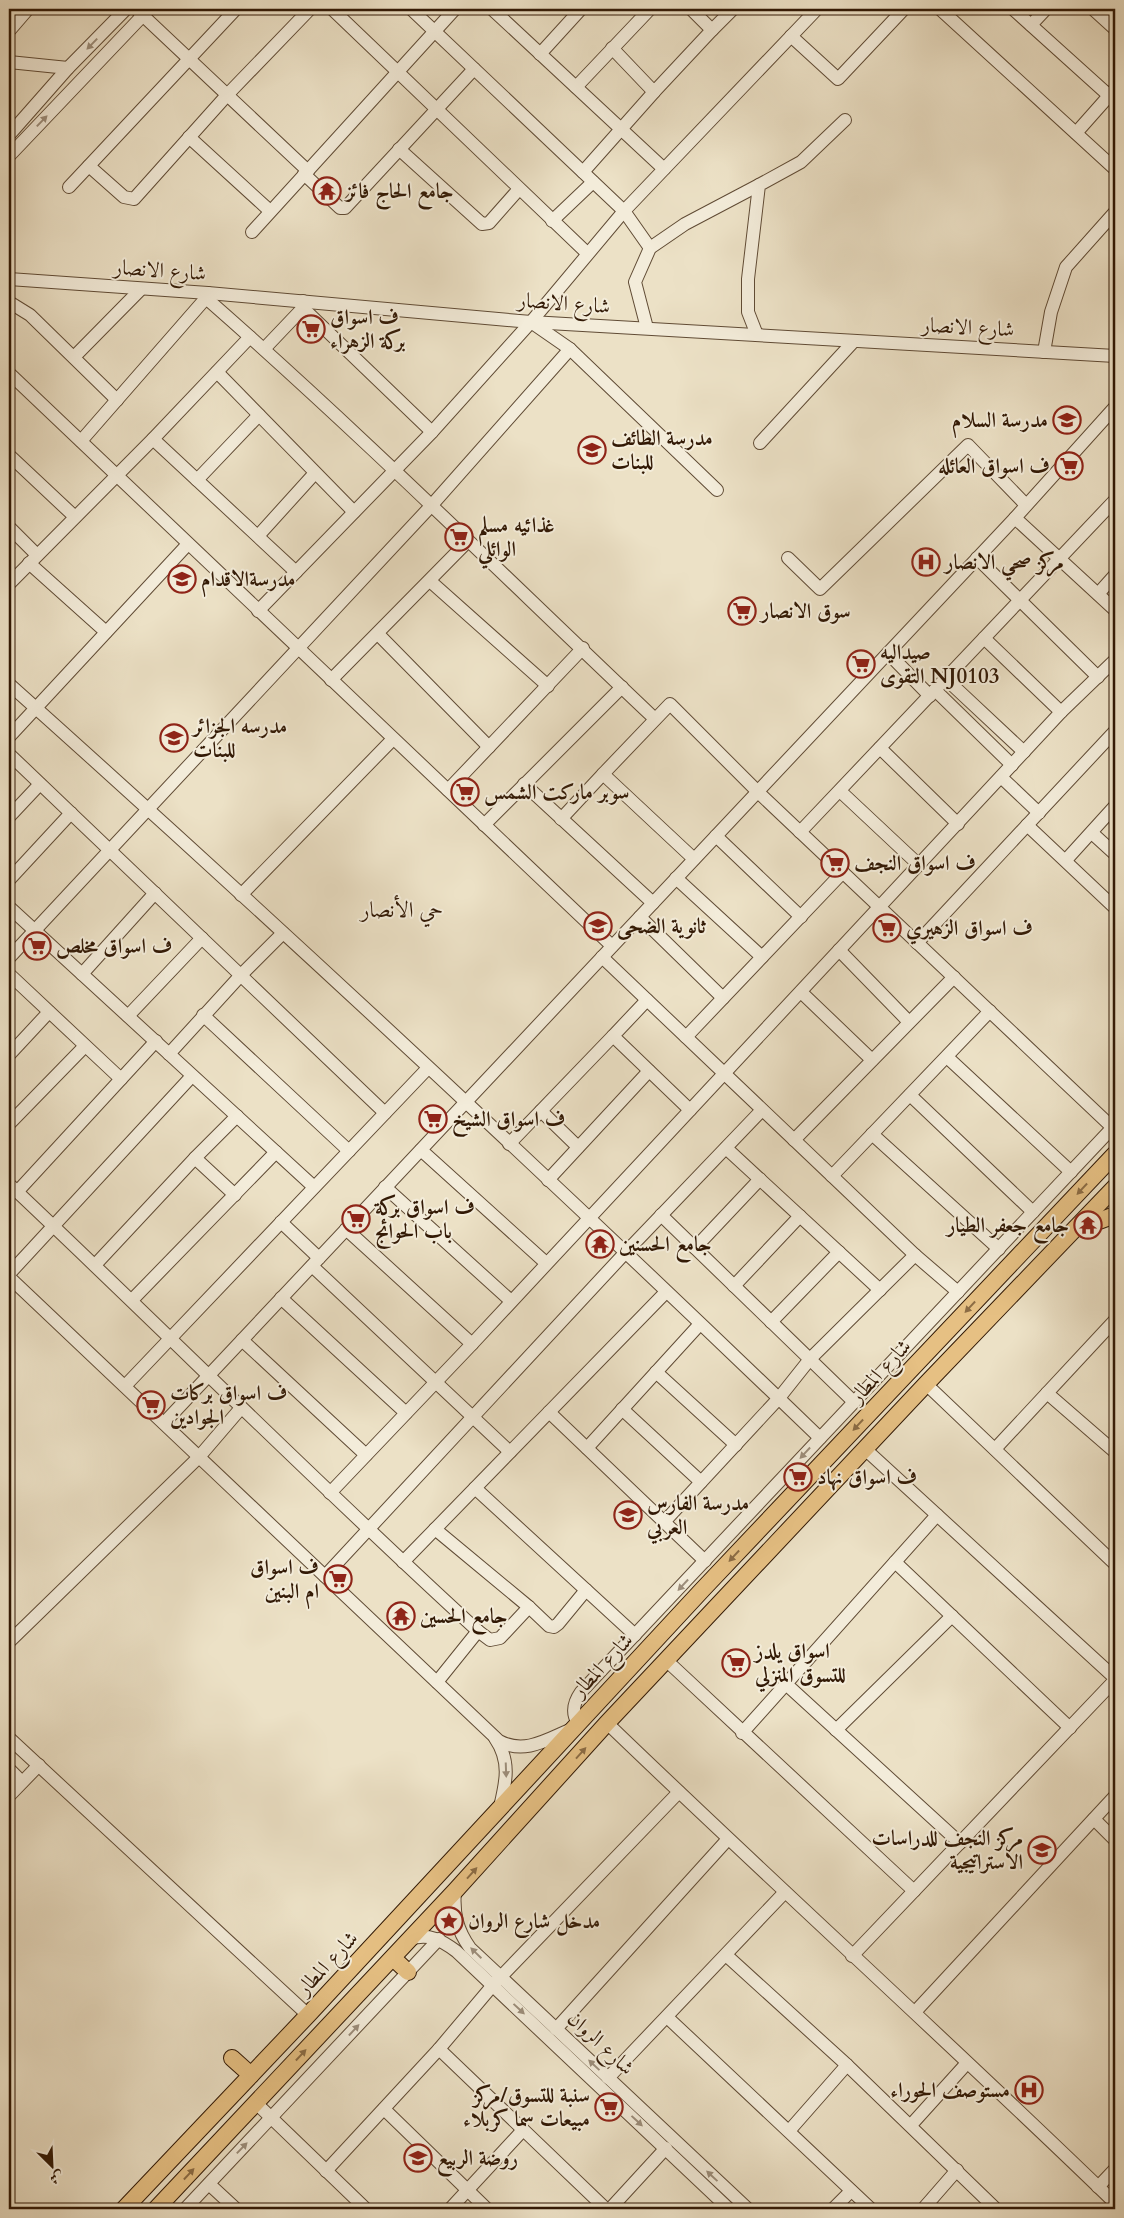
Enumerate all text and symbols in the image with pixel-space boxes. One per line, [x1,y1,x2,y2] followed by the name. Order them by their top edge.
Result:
[86,37,98,49] one-way arrow
[36,116,48,128] one-way arrow
[312,176,342,206] temple icon: جامع الحاج فائز
[344,177,454,210] place label: جامع الحاج فائز
[111,253,207,291] street label: شارع الانصار
[515,286,611,324] street label: شارع الانصار
[330,303,405,356] place label: ف اسواق بركة الزهراء
[919,310,1015,347] street label: شارع الانصار
[296,314,326,344] supermarket icon: ف اسواق بركة الزهراء
[1052,405,1082,435] school or university icon: مدرسة السلام
[952,406,1048,439] place label: مدرسة السلام
[611,424,713,477] place label: مدرسة الطائف للبنات
[577,435,607,465] school or university icon: مدرسة الطائف للبنات
[1054,451,1084,481] supermarket icon: ف اسواق العائله
[938,452,1050,481] place label: ف اسواق العائله
[477,511,554,569] place label: غذائيه مسلم الوائلي
[444,522,474,552] supermarket icon: غذائيه مسلم الوائلي
[911,547,941,577] hospital icon: مركز صحي الانصار
[943,548,1064,581] place label: مركز صحي الانصار
[167,564,197,594] school or university icon: مدرسةالاقدام
[201,565,296,598] place label: مدرسةالاقدام
[727,596,757,626] supermarket icon: سوق الانصار
[759,597,851,626] place label: سوق الانصار
[880,638,1000,691] place label: صيداليه التقوى NJ0103
[846,649,876,679] supermarket icon: صيداليه التقوى NJ0103
[191,712,287,765] place label: مدرسه الجزائر للبنات
[159,723,189,753] school or university icon: مدرسه الجزائر للبنات
[450,777,480,807] supermarket icon: سوبر ماركت الشمس
[484,778,630,807] place label: سوبر ماركت الشمس
[820,848,850,878] supermarket icon: ف اسواق النجف
[854,849,976,878] place label: ف اسواق النجف
[359,894,443,928] district label: حي الأنصار
[583,911,613,941] school or university icon: ثانوية الضحى
[617,912,707,941] place label: ثانوية الضحى
[872,913,902,943] supermarket icon: ف اسواق الزهيري
[906,914,1033,945] place label: ف اسواق الزهيري
[22,931,52,961] supermarket icon: ف اسواق مخلص
[56,932,172,961] place label: ف اسواق مخلص
[418,1104,448,1134] supermarket icon: ف اسواق الشيخ
[452,1105,565,1138] place label: ف اسواق الشيخ
[1076,1183,1088,1195] one-way arrow
[373,1193,475,1249] place label: ف اسواق بركة باب الحوائج
[341,1204,371,1234] supermarket icon: ف اسواق بركة باب الحوائج
[1073,1210,1103,1240] temple icon: جامع جعفر الطيار
[945,1211,1069,1244] place label: جامع جعفر الطيار
[585,1229,615,1259] temple icon: جامع الحسنين
[619,1230,712,1263] place label: جامع الحسنين
[964,1301,976,1313] one-way arrow
[842,1333,920,1414] street label: شارع المطار
[170,1379,287,1432] place label: ف اسواق بركات الجوادين
[136,1390,166,1420] supermarket icon: ف اسواق بركات الجوادين
[852,1419,864,1431] one-way arrow
[799,1447,811,1459] one-way arrow
[783,1462,813,1492] supermarket icon: ف اسواق نهاد
[817,1463,917,1492] place label: ف اسواق نهاد
[646,1489,749,1545] place label: مدرسة الفارس العربي
[613,1500,643,1530] school or university icon: مدرسة الفارس العربي
[728,1549,740,1561] one-way arrow
[250,1553,319,1610] place label: ف اسواق ام البنين
[323,1564,353,1594] supermarket icon: ف اسواق ام البنين
[677,1579,689,1591] one-way arrow
[386,1601,416,1631] temple icon: جامع الحسين
[420,1602,508,1635] place label: جامع الحسين
[564,1627,642,1708] street label: شارع المطار
[753,1637,846,1693] place label: اسواق يلدز للتسوق المنزلي
[721,1648,751,1678] supermarket icon: اسواق يلدز للتسوق المنزلي
[575,1747,587,1759] one-way arrow
[502,1763,510,1779] one-way arrow
[872,1824,1023,1877] place label: مركز النجف للدراسات الاستراتيجية
[1027,1835,1057,1865] school or university icon: مركز النجف للدراسات الاستراتيجية
[466,1867,478,1879] one-way arrow
[434,1906,464,1936] place icon: مدخل شارع الروان
[468,1907,600,1938] place label: مدخل شارع الروان
[289,1925,367,2006] street label: شارع المطار
[470,1947,482,1959] one-way arrow
[512,2003,524,2015] one-way arrow
[559,2005,641,2084] street label: شارع الروان
[348,2024,360,2036] one-way arrow
[295,2050,307,2062] one-way arrow
[588,2059,600,2071] one-way arrow
[1014,2075,1044,2105] hospital icon: مستوصف الحوراء
[890,2076,1010,2105] place label: مستوصف الحوراء
[463,2081,590,2134] place label: سنبة للتسوق/مركز مبيعات سما كربلاء
[594,2092,624,2122] supermarket icon: سنبة للتسوق/مركز مبيعات سما كربلاء
[631,2115,643,2127] one-way arrow
[28,2140,78,2190] north arrow
[236,2143,248,2155] one-way arrow
[403,2143,433,2173] school or university icon: روضة الربيع
[437,2144,518,2177] place label: روضة الربيع
[47,2166,67,2189] text: ش
[183,2168,195,2180] one-way arrow
[707,2170,719,2182] one-way arrow

